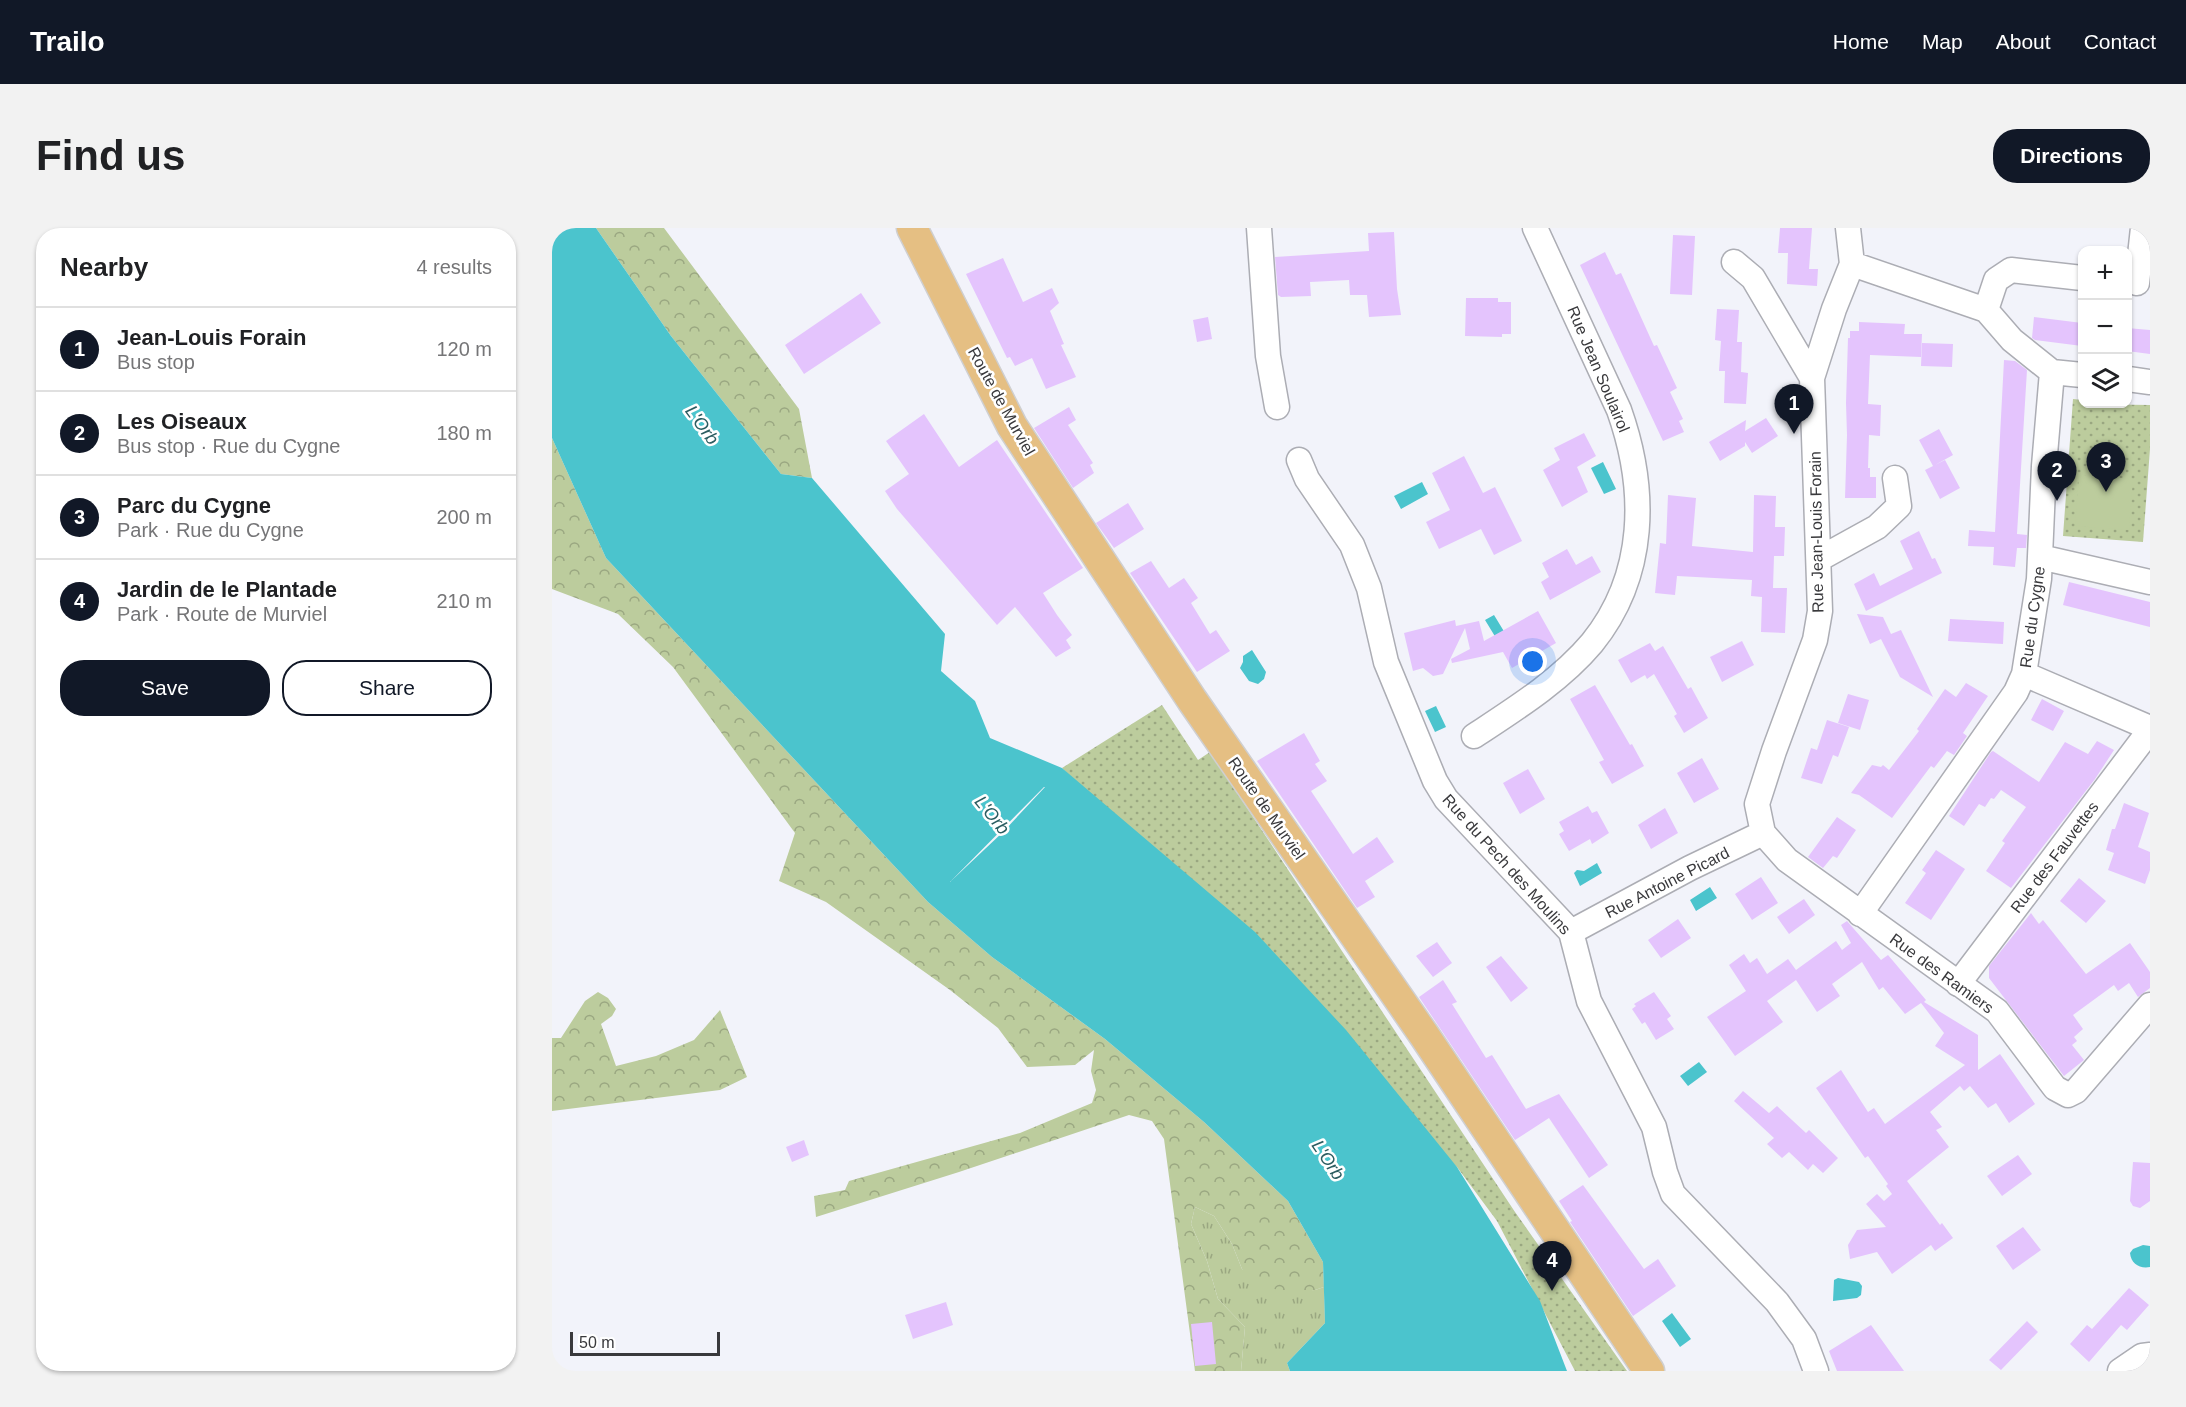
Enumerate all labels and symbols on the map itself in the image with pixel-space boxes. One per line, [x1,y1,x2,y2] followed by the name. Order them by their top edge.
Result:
[1564,304,1633,435] street label: Rue Jean Soulairol
[965,344,1038,458] street label: Route de Murviel
[1774,384,1814,434] pin: 1
[681,402,723,448] water label: L'Orb
[2086,442,2126,492] pin: 3
[1807,451,1826,613] street label: Rue Jean-Louis Forain
[2038,452,2076,501] pin: 2
[2017,565,2048,669] street label: Rue du Cygne
[1518,647,1547,676] your location
[1225,754,1308,863] street label: Route de Murviel
[1439,791,1574,938] street label: Rue du Pech des Moulins
[971,792,1013,838] water label: L'Orb
[2007,799,2102,916] street label: Rue des Fauvettes
[1602,844,1732,921] street label: Rue Antoine Picard
[1887,930,1997,1017] street label: Rue des Ramiers
[1308,1136,1348,1184] water label: L'Orb
[1532,1242,1572,1291] pin: 4
[570,1329,720,1356] scale bar

